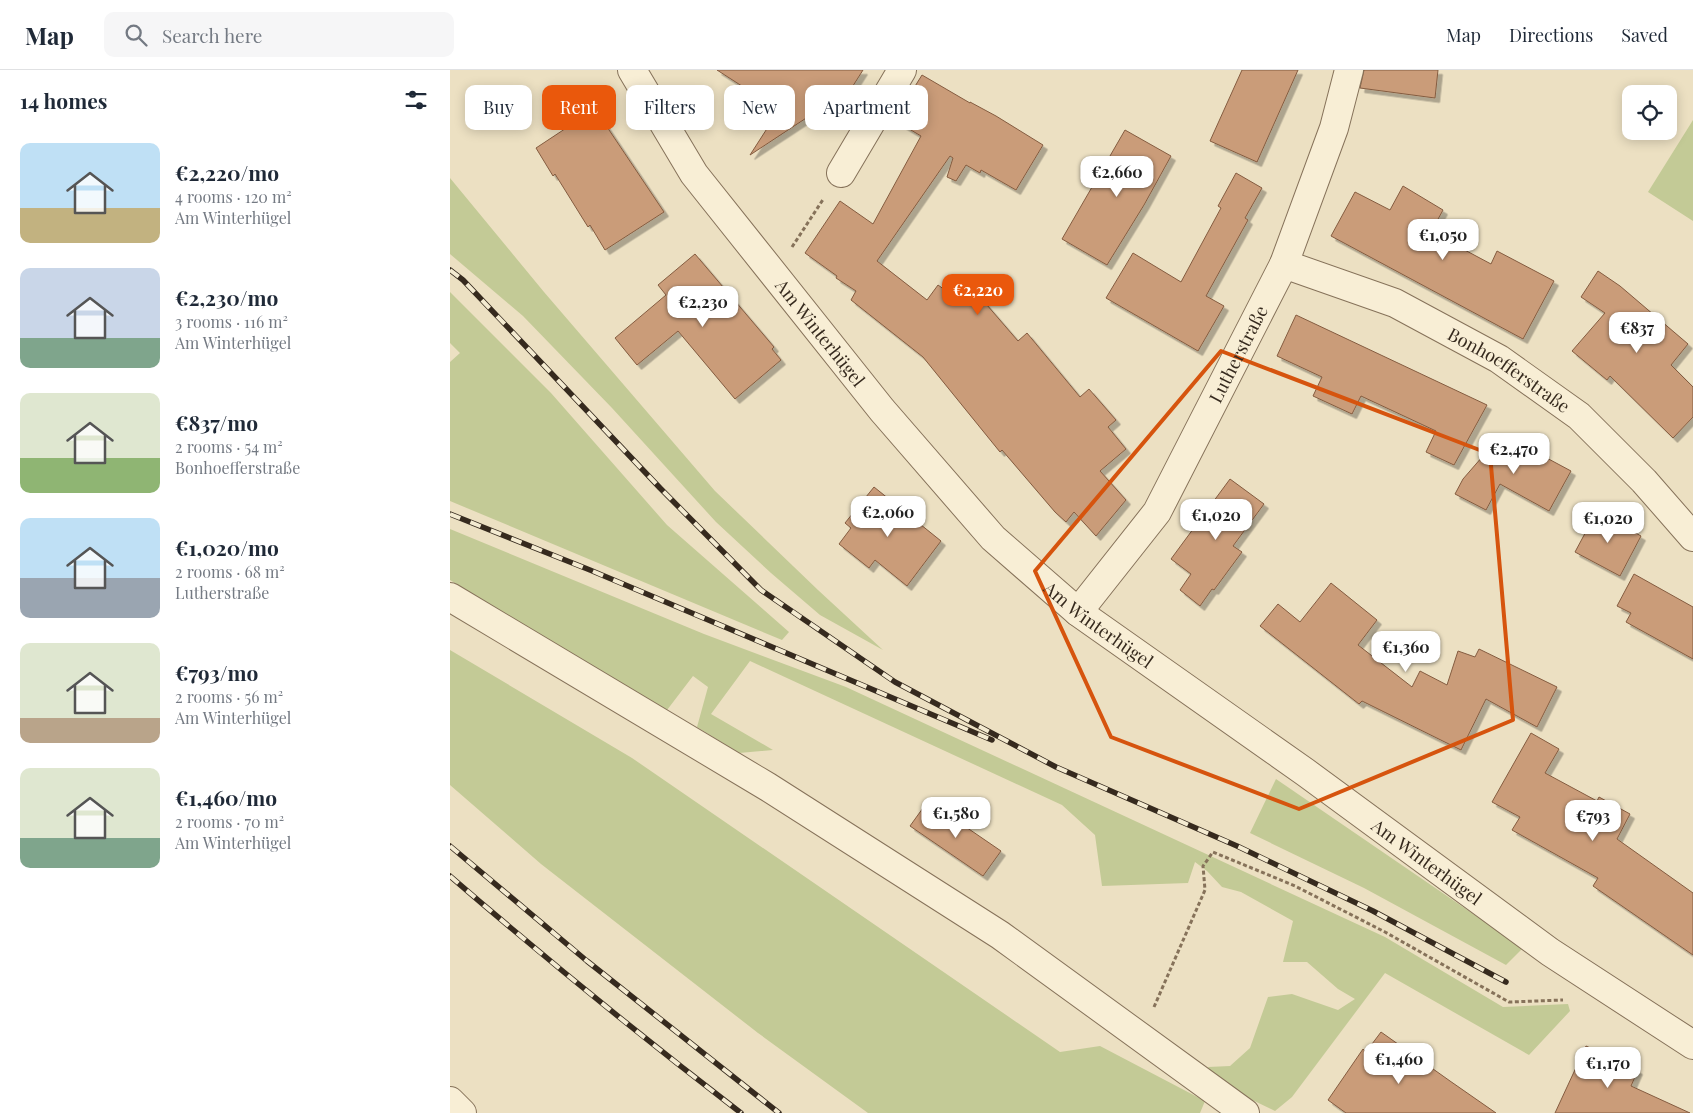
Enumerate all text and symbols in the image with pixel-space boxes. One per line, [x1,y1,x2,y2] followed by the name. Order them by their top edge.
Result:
[104,12,454,57] search box
[25,19,74,51] text: Map
[122,21,150,49] icon: search
[162,22,262,48] text: Search here
[1446,23,1481,47] text: Map
[1509,23,1593,47] text: Directions
[1621,23,1668,47] text: Saved
[465,85,532,130] chip: Buy
[542,85,616,130] chip: Rent
[626,85,714,130] chip: Filters
[724,85,795,130] chip: New
[805,85,928,130] chip: Apartment
[1622,85,1677,140] map controls
[1622,85,1677,140] button: locate
[20,86,107,114] text: 14 homes
[402,86,430,114] icon: filters
[1076,156,1158,198] pin: €2,660
[175,158,279,186] text: €2,220/mo
[1091,161,1143,182] text: €2,660
[60,163,120,223] icon: home
[175,186,292,207] text: 4 rooms · 120 m²
[175,207,291,228] text: Am Winterhügel
[1402,218,1484,261] pin: €1,050
[1419,224,1467,245] text: €1,050
[770,273,871,391] street label: Am Winterhügel
[937,274,1019,316] pin: €2,220
[953,279,1003,300] text: €2,220
[175,283,278,311] text: €2,230/mo
[662,286,744,328] pin: €2,230
[60,288,120,348] icon: home
[678,291,728,312] text: €2,230
[1203,301,1273,407] street label: Lutherstraße
[175,311,288,332] text: 3 rooms · 116 m²
[1607,312,1667,354] pin: €837
[1620,317,1654,338] text: €837
[1444,322,1575,418] street label: Bonhoefferstraße
[175,332,291,353] text: Am Winterhügel
[175,408,258,436] text: €837/mo
[60,413,120,473] icon: home
[1473,432,1555,475] pin: €2,470
[175,436,283,457] text: 2 rooms · 54 m²
[1490,438,1538,459] text: €2,470
[175,457,300,478] text: Bonhoefferstraße
[847,496,929,538] pin: €2,060
[1175,498,1257,541] pin: €1,020
[862,501,914,522] text: €2,060
[1567,502,1649,544] pin: €1,020
[1191,504,1241,525] text: €1,020
[1583,507,1633,528] text: €1,020
[175,533,279,561] text: €1,020/mo
[60,538,120,598] icon: home
[175,561,285,582] text: 2 rooms · 68 m²
[1038,575,1158,673] street label: Am Winterhügel
[175,582,269,603] text: Lutherstraße
[1365,630,1447,673] pin: €1,360
[1382,636,1430,657] text: €1,360
[175,658,258,686] text: €793/mo
[60,663,120,723] icon: home
[175,686,283,707] text: 2 rooms · 56 m²
[175,707,291,728] text: Am Winterhügel
[175,783,277,811] text: €1,460/mo
[60,788,120,848] icon: home
[915,796,997,839] pin: €1,580
[1563,800,1623,842] pin: €793
[932,802,980,823] text: €1,580
[1576,805,1610,826] text: €793
[175,811,284,832] text: 2 rooms · 70 m²
[1366,813,1487,910] street label: Am Winterhügel
[175,832,291,853] text: Am Winterhügel
[1358,1042,1440,1085] pin: €1,460
[1567,1046,1649,1089] pin: €1,170
[1375,1048,1423,1069] text: €1,460
[1586,1052,1630,1073] text: €1,170

